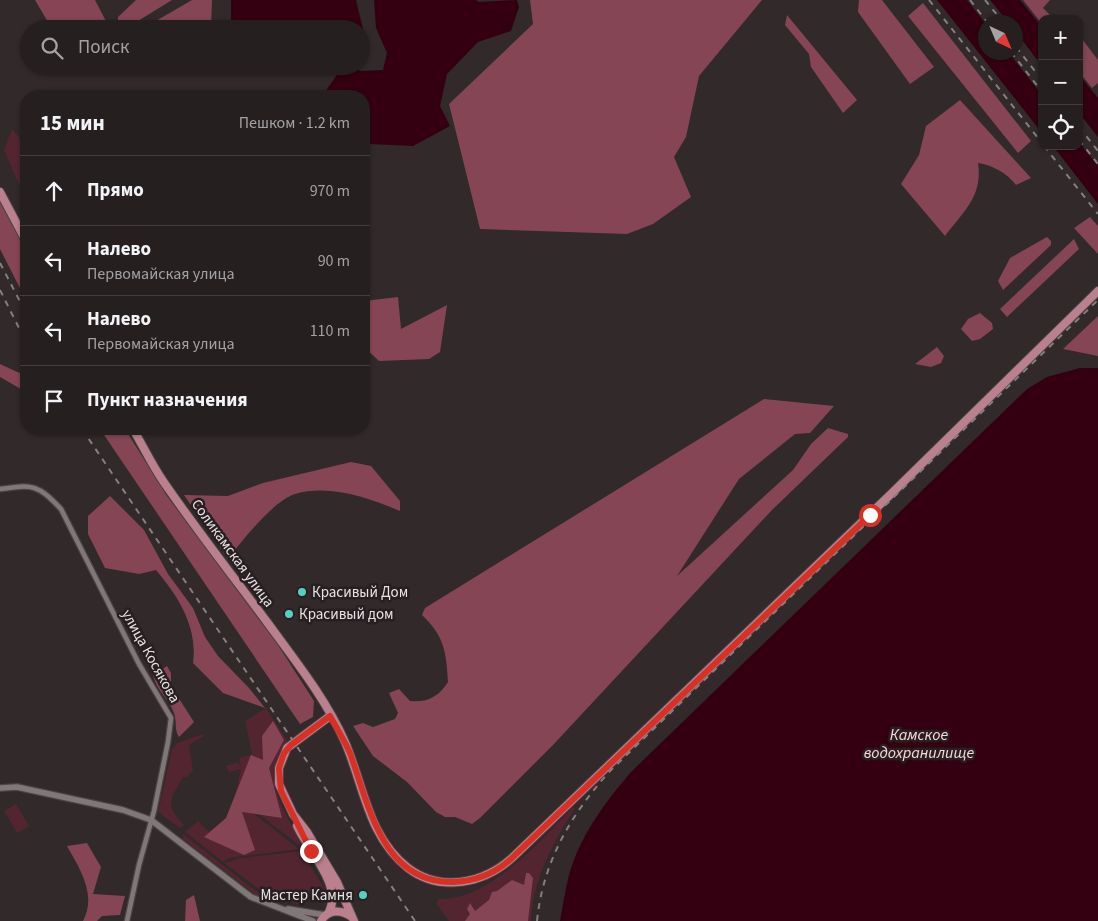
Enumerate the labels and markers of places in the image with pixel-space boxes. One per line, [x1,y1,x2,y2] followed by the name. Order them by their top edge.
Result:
[312,582,408,603] place label: Красивый Дом
[296,586,308,598] marker: Красивый Дом
[299,604,394,625] place label: Красивый дом
[283,608,295,620] marker: Красивый дом
[260,885,353,906] place label: Мастер Камня
[357,889,369,901] marker: Мастер Камня

